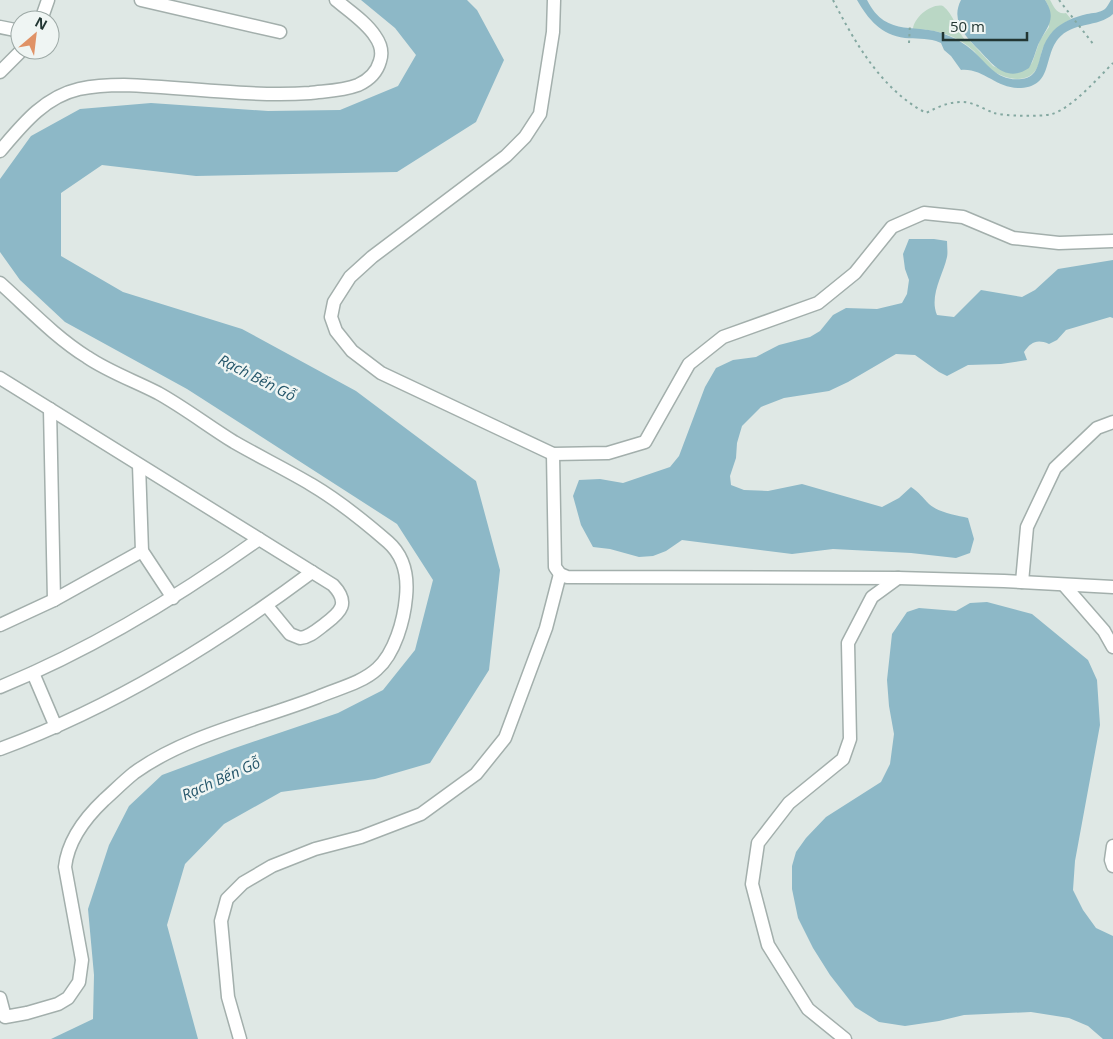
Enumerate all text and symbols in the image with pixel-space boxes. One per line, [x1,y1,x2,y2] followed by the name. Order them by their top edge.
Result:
[10,10,60,60] north arrow
[943,10,1027,42] scale bar
[32,12,51,34] text: N
[950,16,985,36] text: 50 m
[215,349,300,405] water label: Rạch Bến Gỗ
[178,752,264,804] water label: Rạch Bến Gỗ

